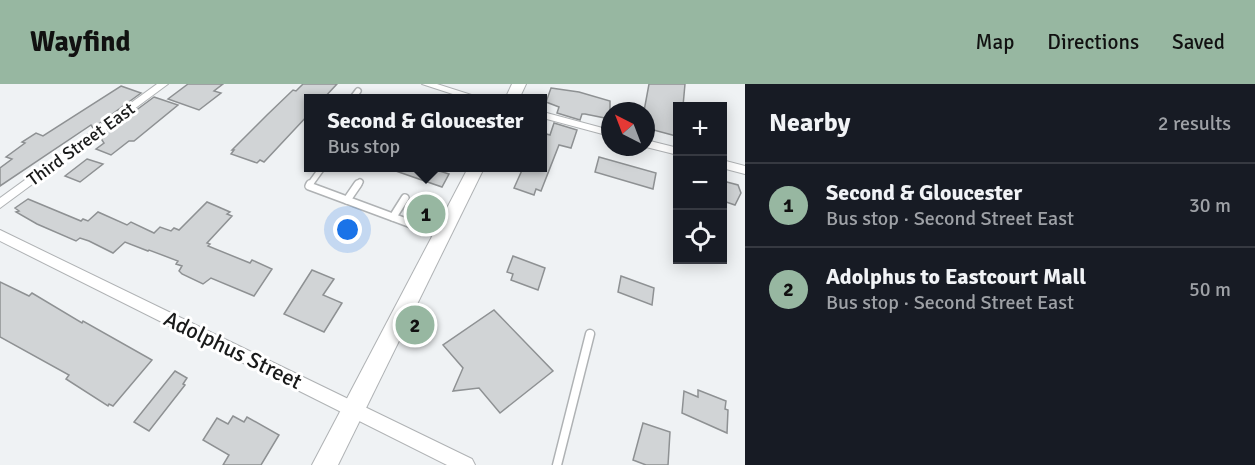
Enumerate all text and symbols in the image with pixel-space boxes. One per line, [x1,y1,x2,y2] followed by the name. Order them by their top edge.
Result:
[30,25,131,59] text: Wayfind
[976,29,1014,55] text: Map
[1047,29,1139,55] text: Directions
[1172,29,1225,55] text: Saved
[304,94,547,172] popup
[23,98,139,190] street label: Third Street East
[601,102,655,156] north arrow
[673,102,727,264] map controls
[673,102,727,156] button: +
[327,107,524,134] text: Second & Gloucester
[769,107,850,139] text: Nearby
[1158,111,1231,136] text: 2 results
[327,134,400,159] text: Bus stop
[673,156,727,210] button: −
[826,179,1022,206] text: Second & Gloucester
[406,192,446,236] pin: 1
[783,193,794,218] text: 1
[1189,193,1231,218] text: 30 m
[826,206,1074,231] text: Bus stop · Second Street East
[673,210,727,264] button: locate
[333,215,362,244] your location
[826,263,1086,290] text: Adolphus to Eastcourt Mall
[783,277,794,302] text: 2
[1189,277,1231,302] text: 50 m
[826,290,1074,315] text: Bus stop · Second Street East
[396,302,434,348] pin: 2
[160,305,307,395] street label: Adolphus Street

